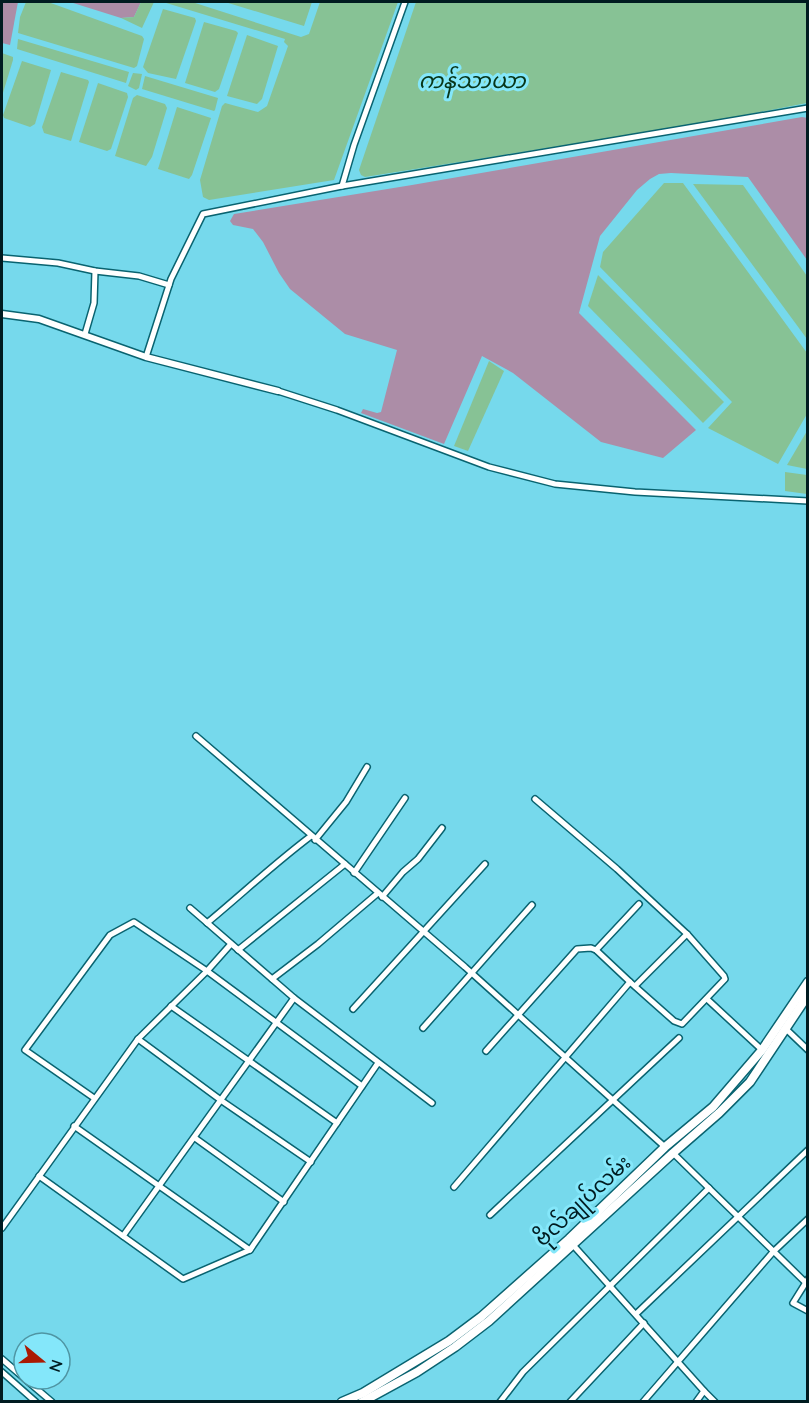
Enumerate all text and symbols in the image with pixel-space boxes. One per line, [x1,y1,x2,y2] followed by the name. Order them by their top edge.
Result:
[419,65,526,99] water label: ကန်သာယာ
[527,1147,640,1256] street label: ဗိုလ်ချုပ်လမ်း
[12,1331,72,1391] north arrow
[45,1357,68,1375] text: N

